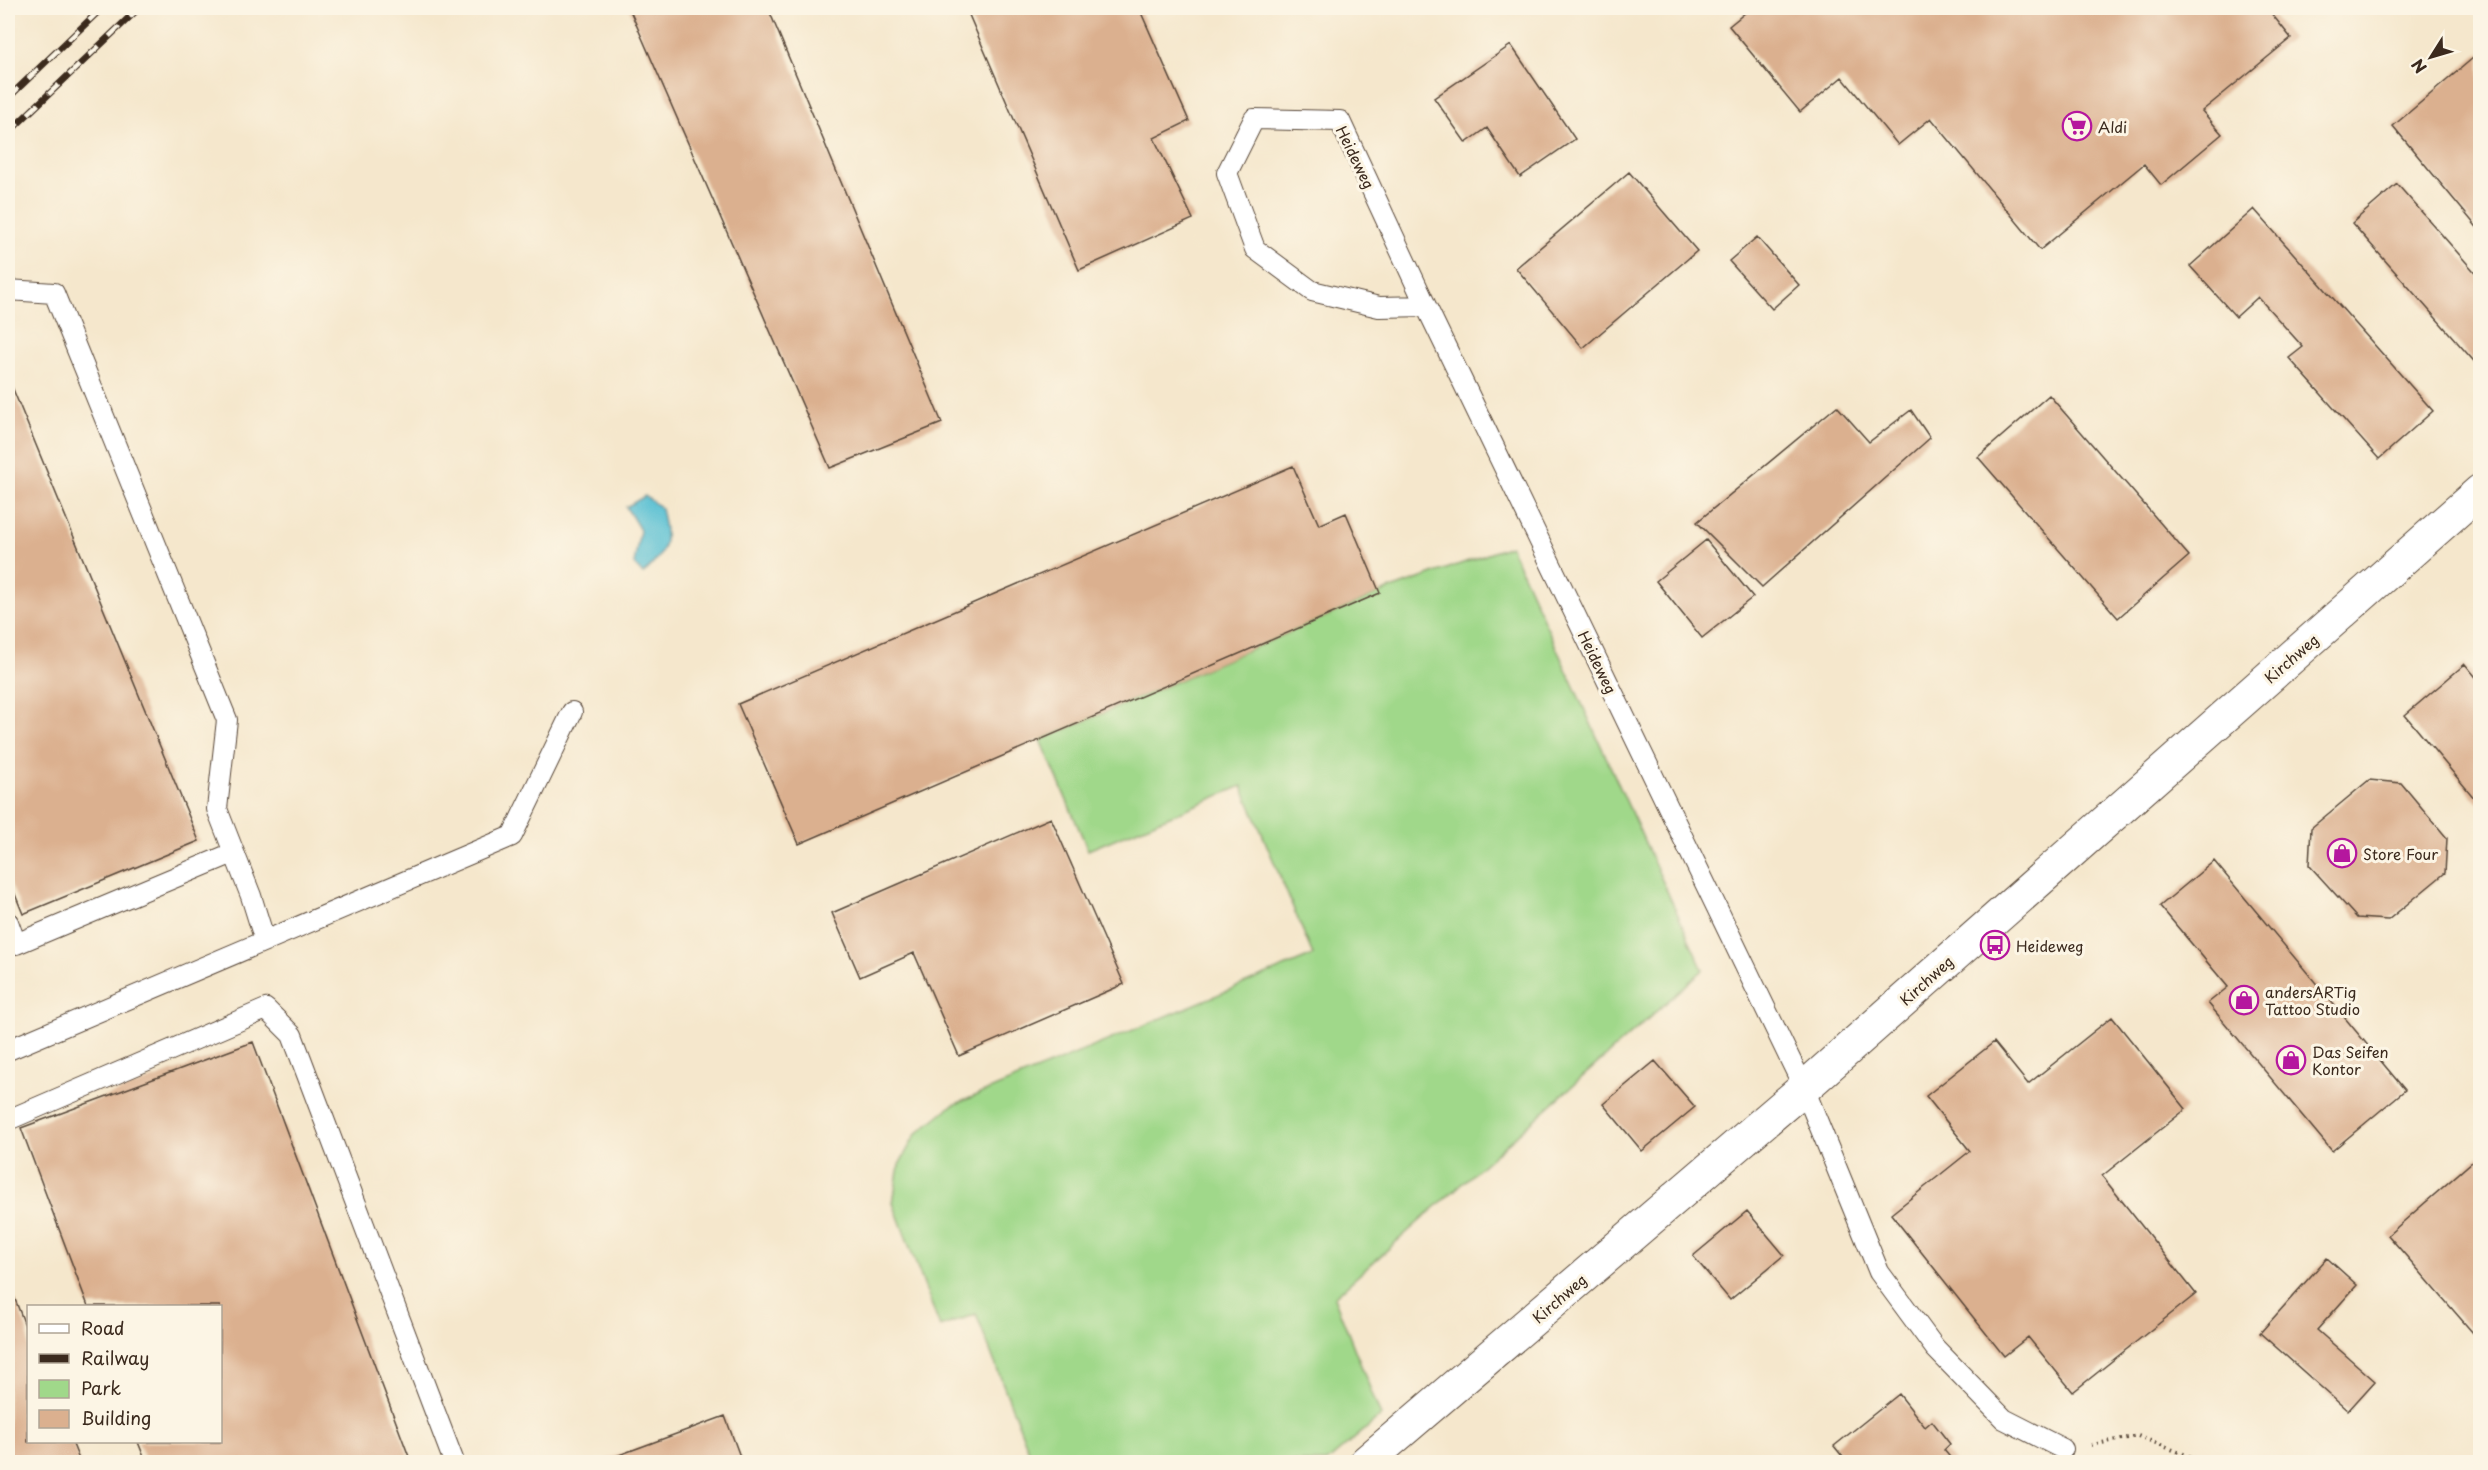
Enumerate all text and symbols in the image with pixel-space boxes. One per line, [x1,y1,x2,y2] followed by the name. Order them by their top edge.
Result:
[2401,27,2461,87] north arrow
[2405,54,2432,79] text: N
[2061,110,2093,142] supermarket icon: Aldi
[2098,115,2127,138] place label: Aldi
[1331,122,1381,192] street label: Heideweg
[1573,627,1623,697] street label: Heideweg
[2259,628,2323,688] street label: Kirchweg
[2326,837,2358,869] shop icon: Store Four
[2363,842,2438,865] place label: Store Four
[1979,929,2011,961] bus stop icon: Heideweg
[2016,934,2084,957] place label: Heideweg
[1894,949,1958,1011] street label: Kirchweg
[2265,980,2360,1020] place label: andersARTig Tattoo Studio
[2228,984,2260,1016] shop icon: andersARTig Tattoo Studio
[2312,1040,2389,1080] place label: Das Seifen Kontor
[2275,1044,2307,1076] shop icon: Das Seifen Kontor
[1527,1268,1591,1328] street label: Kirchweg
[27,1305,222,1443] legend
[81,1314,125,1341] text: Road
[81,1344,149,1371] text: Railway
[81,1374,121,1401] text: Park
[81,1404,151,1431] text: Building

